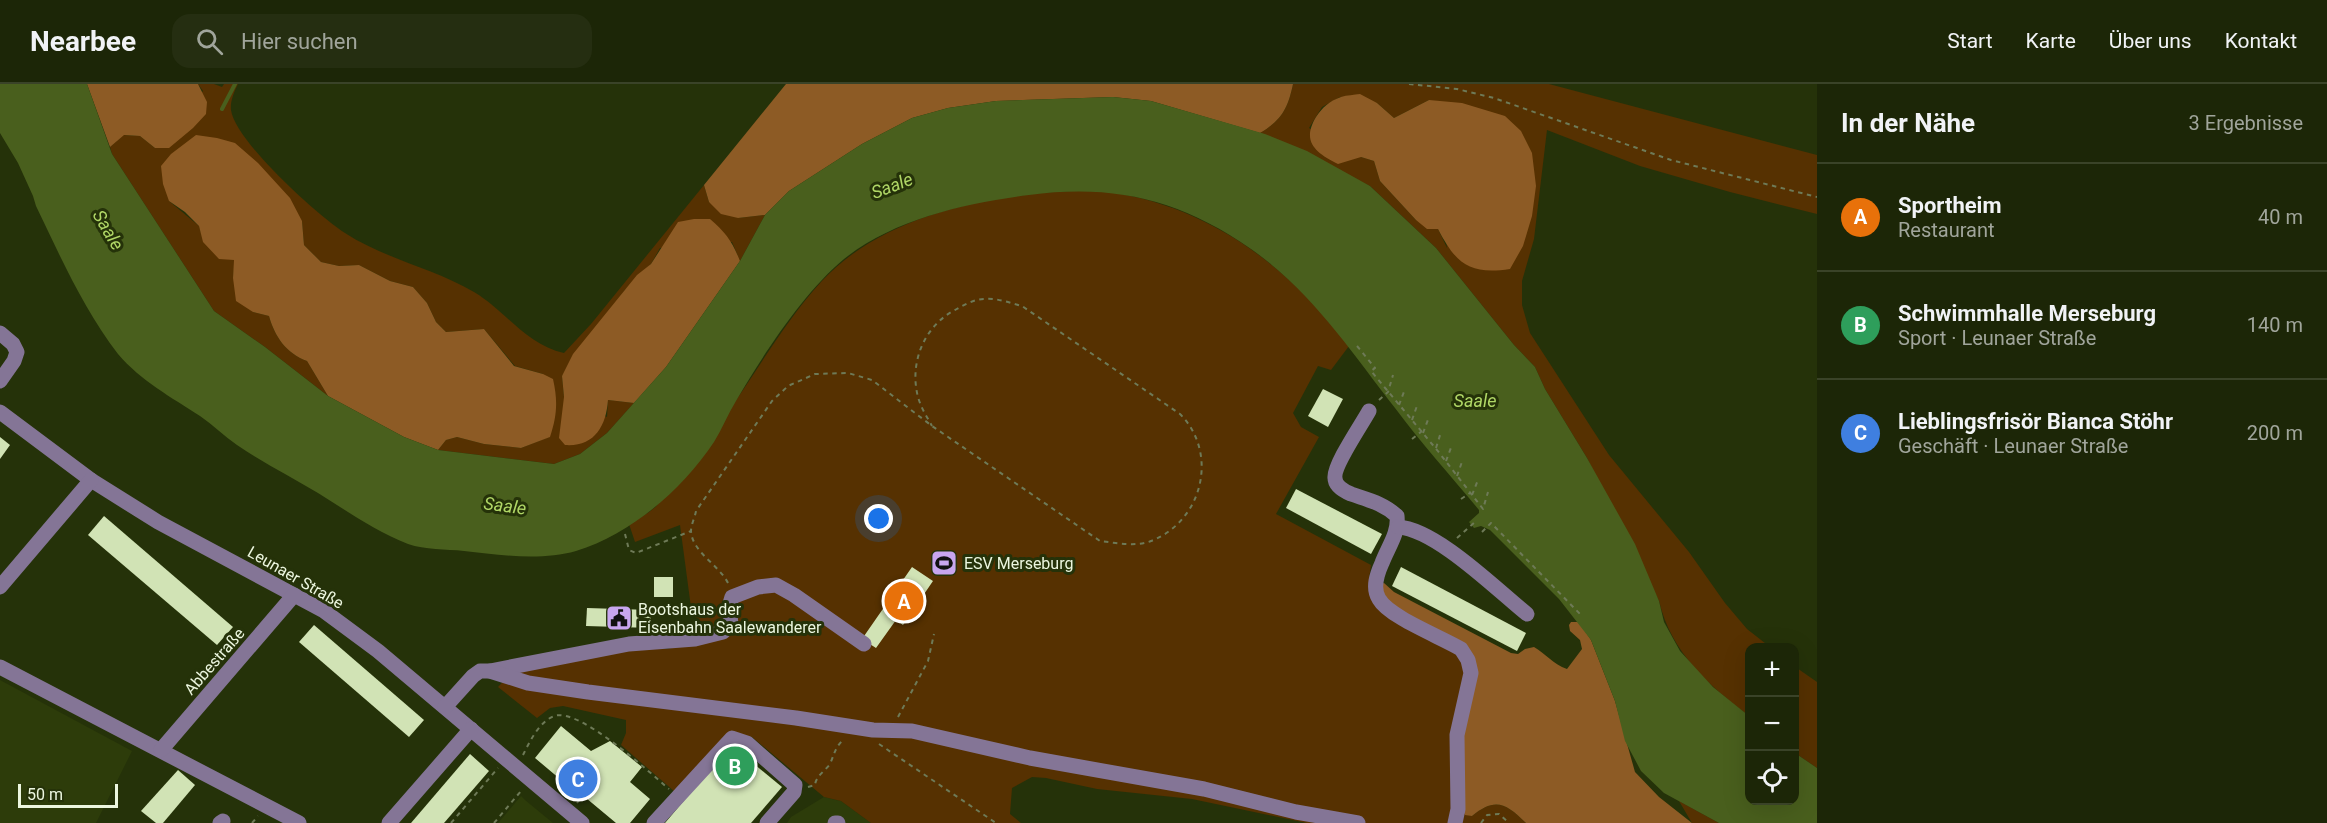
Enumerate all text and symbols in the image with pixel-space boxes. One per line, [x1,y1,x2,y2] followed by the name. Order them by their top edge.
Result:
[172,14,592,68] search box
[30,25,136,58] text: Nearbee
[193,25,226,58] icon: search
[241,29,358,54] text: Hier suchen
[1947,29,1993,53] text: Start
[2026,29,2076,53] text: Karte
[2109,29,2192,53] text: Über uns
[2225,29,2297,53] text: Kontakt
[1841,108,1975,138] text: In der Nähe
[2189,111,2303,135] text: 3 Ergebnisse
[868,168,916,203] water label: Saale
[1898,193,2001,218] text: Sportheim
[1854,205,1867,229] text: A
[2258,205,2303,229] text: 40 m
[89,206,128,254] water label: Saale
[1898,218,1995,242] text: Restaurant
[1898,301,2156,326] text: Schwimmhalle Merseburg
[1854,313,1867,337] text: B
[2247,313,2303,337] text: 140 m
[1898,326,2096,350] text: Sport · Leunaer Straße
[1454,390,1496,411] water label: Saale
[1898,409,2173,434] text: Lieblingsfrisör Bianca Stöhr
[1854,421,1867,445] text: C
[2247,421,2303,445] text: 200 m
[1898,434,2128,458] text: Geschäft · Leunaer Straße
[483,492,528,519] water label: Saale
[864,504,893,533] your location
[244,542,347,613] street label: Leunaer Straße
[929,548,959,578] sports icon: ESV Merseburg
[964,554,1073,573] place label: ESV Merseburg
[884,578,924,624] pin: A
[638,600,822,637] place label: Bootshaus der Eisenbahn Saalewanderer
[604,603,634,633] public building icon: Bootshaus der Eisenbahn Saalewanderer
[180,624,249,699] street label: Abbestraße
[1745,643,1799,805] map controls
[1745,643,1799,697] button: +
[1745,697,1799,751] button: −
[716,744,754,788] pin: B
[1745,751,1799,805] button: locate
[558,756,598,802] pin: C
[18,781,118,808] scale bar
[27,785,63,804] text: 50 m

